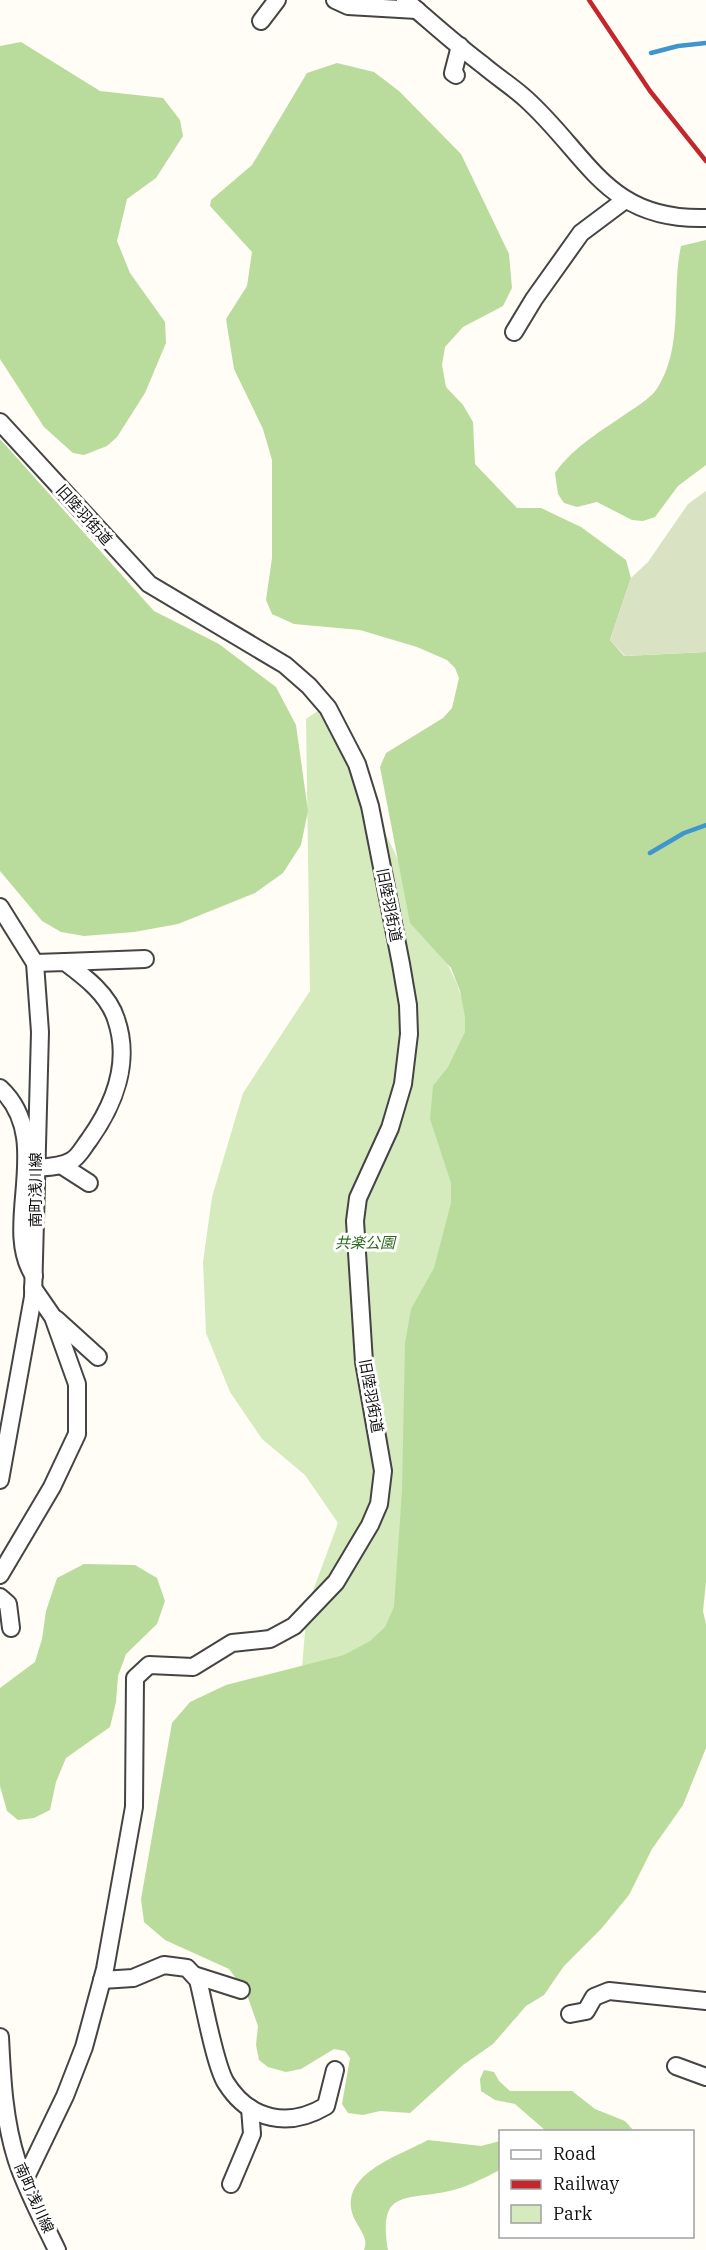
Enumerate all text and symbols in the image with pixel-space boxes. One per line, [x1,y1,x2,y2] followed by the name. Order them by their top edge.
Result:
[52,480,117,549] street label: 旧陸羽街道
[373,866,406,944] street label: 旧陸羽街道
[26,1152,45,1228] street label: 南町浅川線
[335,1233,397,1252] park label: 共楽公園
[356,1357,387,1435] street label: 旧陸羽街道
[499,2130,694,2238] legend
[553,2142,596,2165] text: Road
[11,2160,58,2236] street label: 南町浅川線
[553,2172,619,2195] text: Railway
[553,2202,593,2225] text: Park

